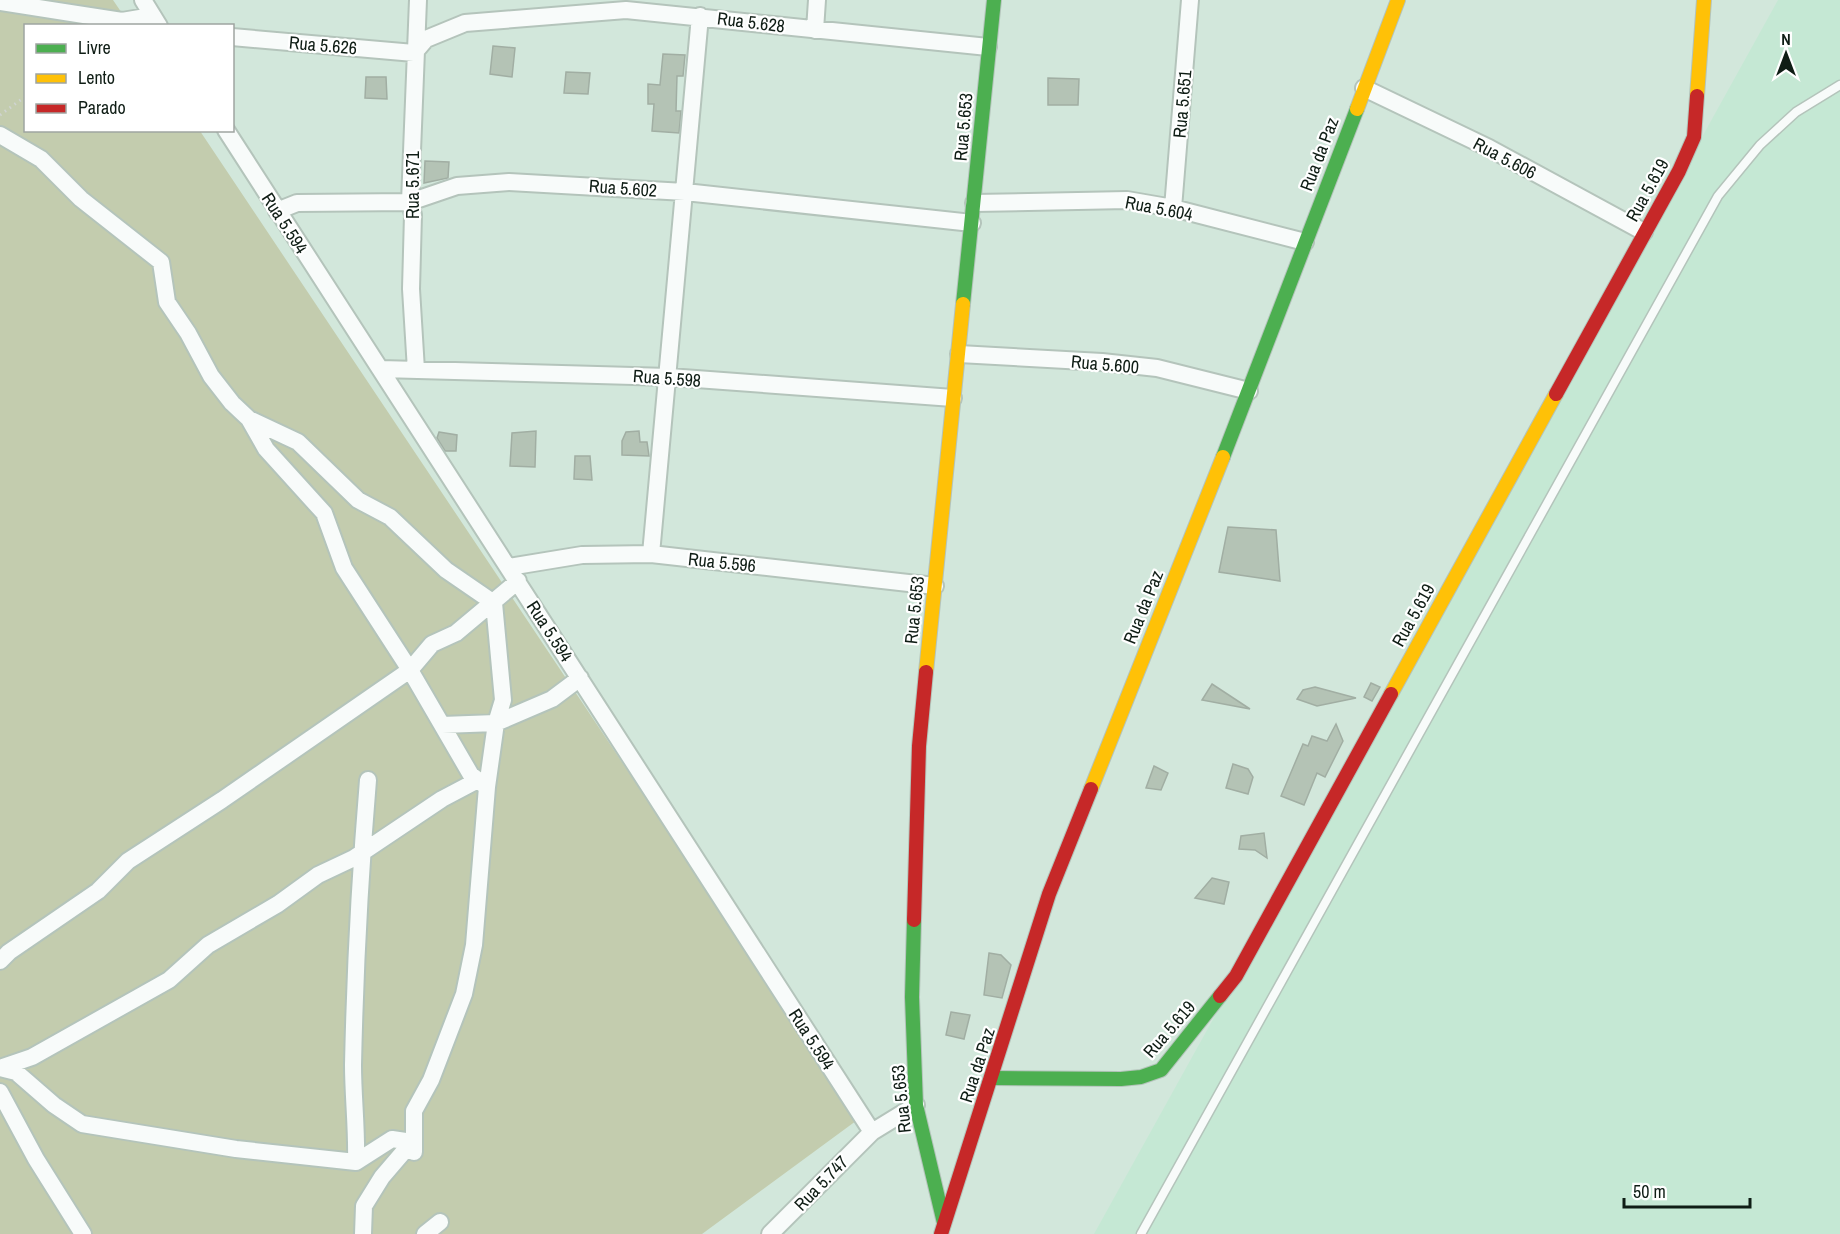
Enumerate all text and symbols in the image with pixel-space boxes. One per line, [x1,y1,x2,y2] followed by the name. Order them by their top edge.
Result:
[716,5,786,39] street label: Rua 5.628
[24,24,234,132] legend
[1756,24,1816,84] north arrow
[1781,28,1791,50] text: N
[288,30,358,60] street label: Rua 5.626
[78,35,111,60] text: Livre
[78,65,115,90] text: Lento
[1167,68,1197,139] street label: Rua 5.651
[948,92,978,162] street label: Rua 5.653
[78,95,126,120] text: Parado
[1294,114,1344,194] street label: Rua da Paz
[1469,131,1541,185] street label: Rua 5.606
[400,150,425,219] street label: Rua 5.671
[1620,154,1674,226] street label: Rua 5.619
[588,173,658,203] street label: Rua 5.602
[256,188,314,258] street label: Rua 5.594
[1123,189,1195,227] street label: Rua 5.604
[1070,349,1140,379] street label: Rua 5.600
[632,363,702,393] street label: Rua 5.598
[687,546,757,578] street label: Rua 5.596
[1117,567,1169,647] street label: Rua da Paz
[898,575,930,645] street label: Rua 5.653
[1386,579,1440,651] street label: Rua 5.619
[521,596,579,666] street label: Rua 5.594
[1137,995,1201,1063] street label: Rua 5.619
[783,1004,841,1074] street label: Rua 5.594
[953,1024,1001,1106] street label: Rua da Paz
[885,1064,917,1134] street label: Rua 5.653
[788,1150,854,1216] street label: Rua 5.747
[1624,1171,1750,1209] scale bar
[1633,1179,1666,1204] text: 50 m

